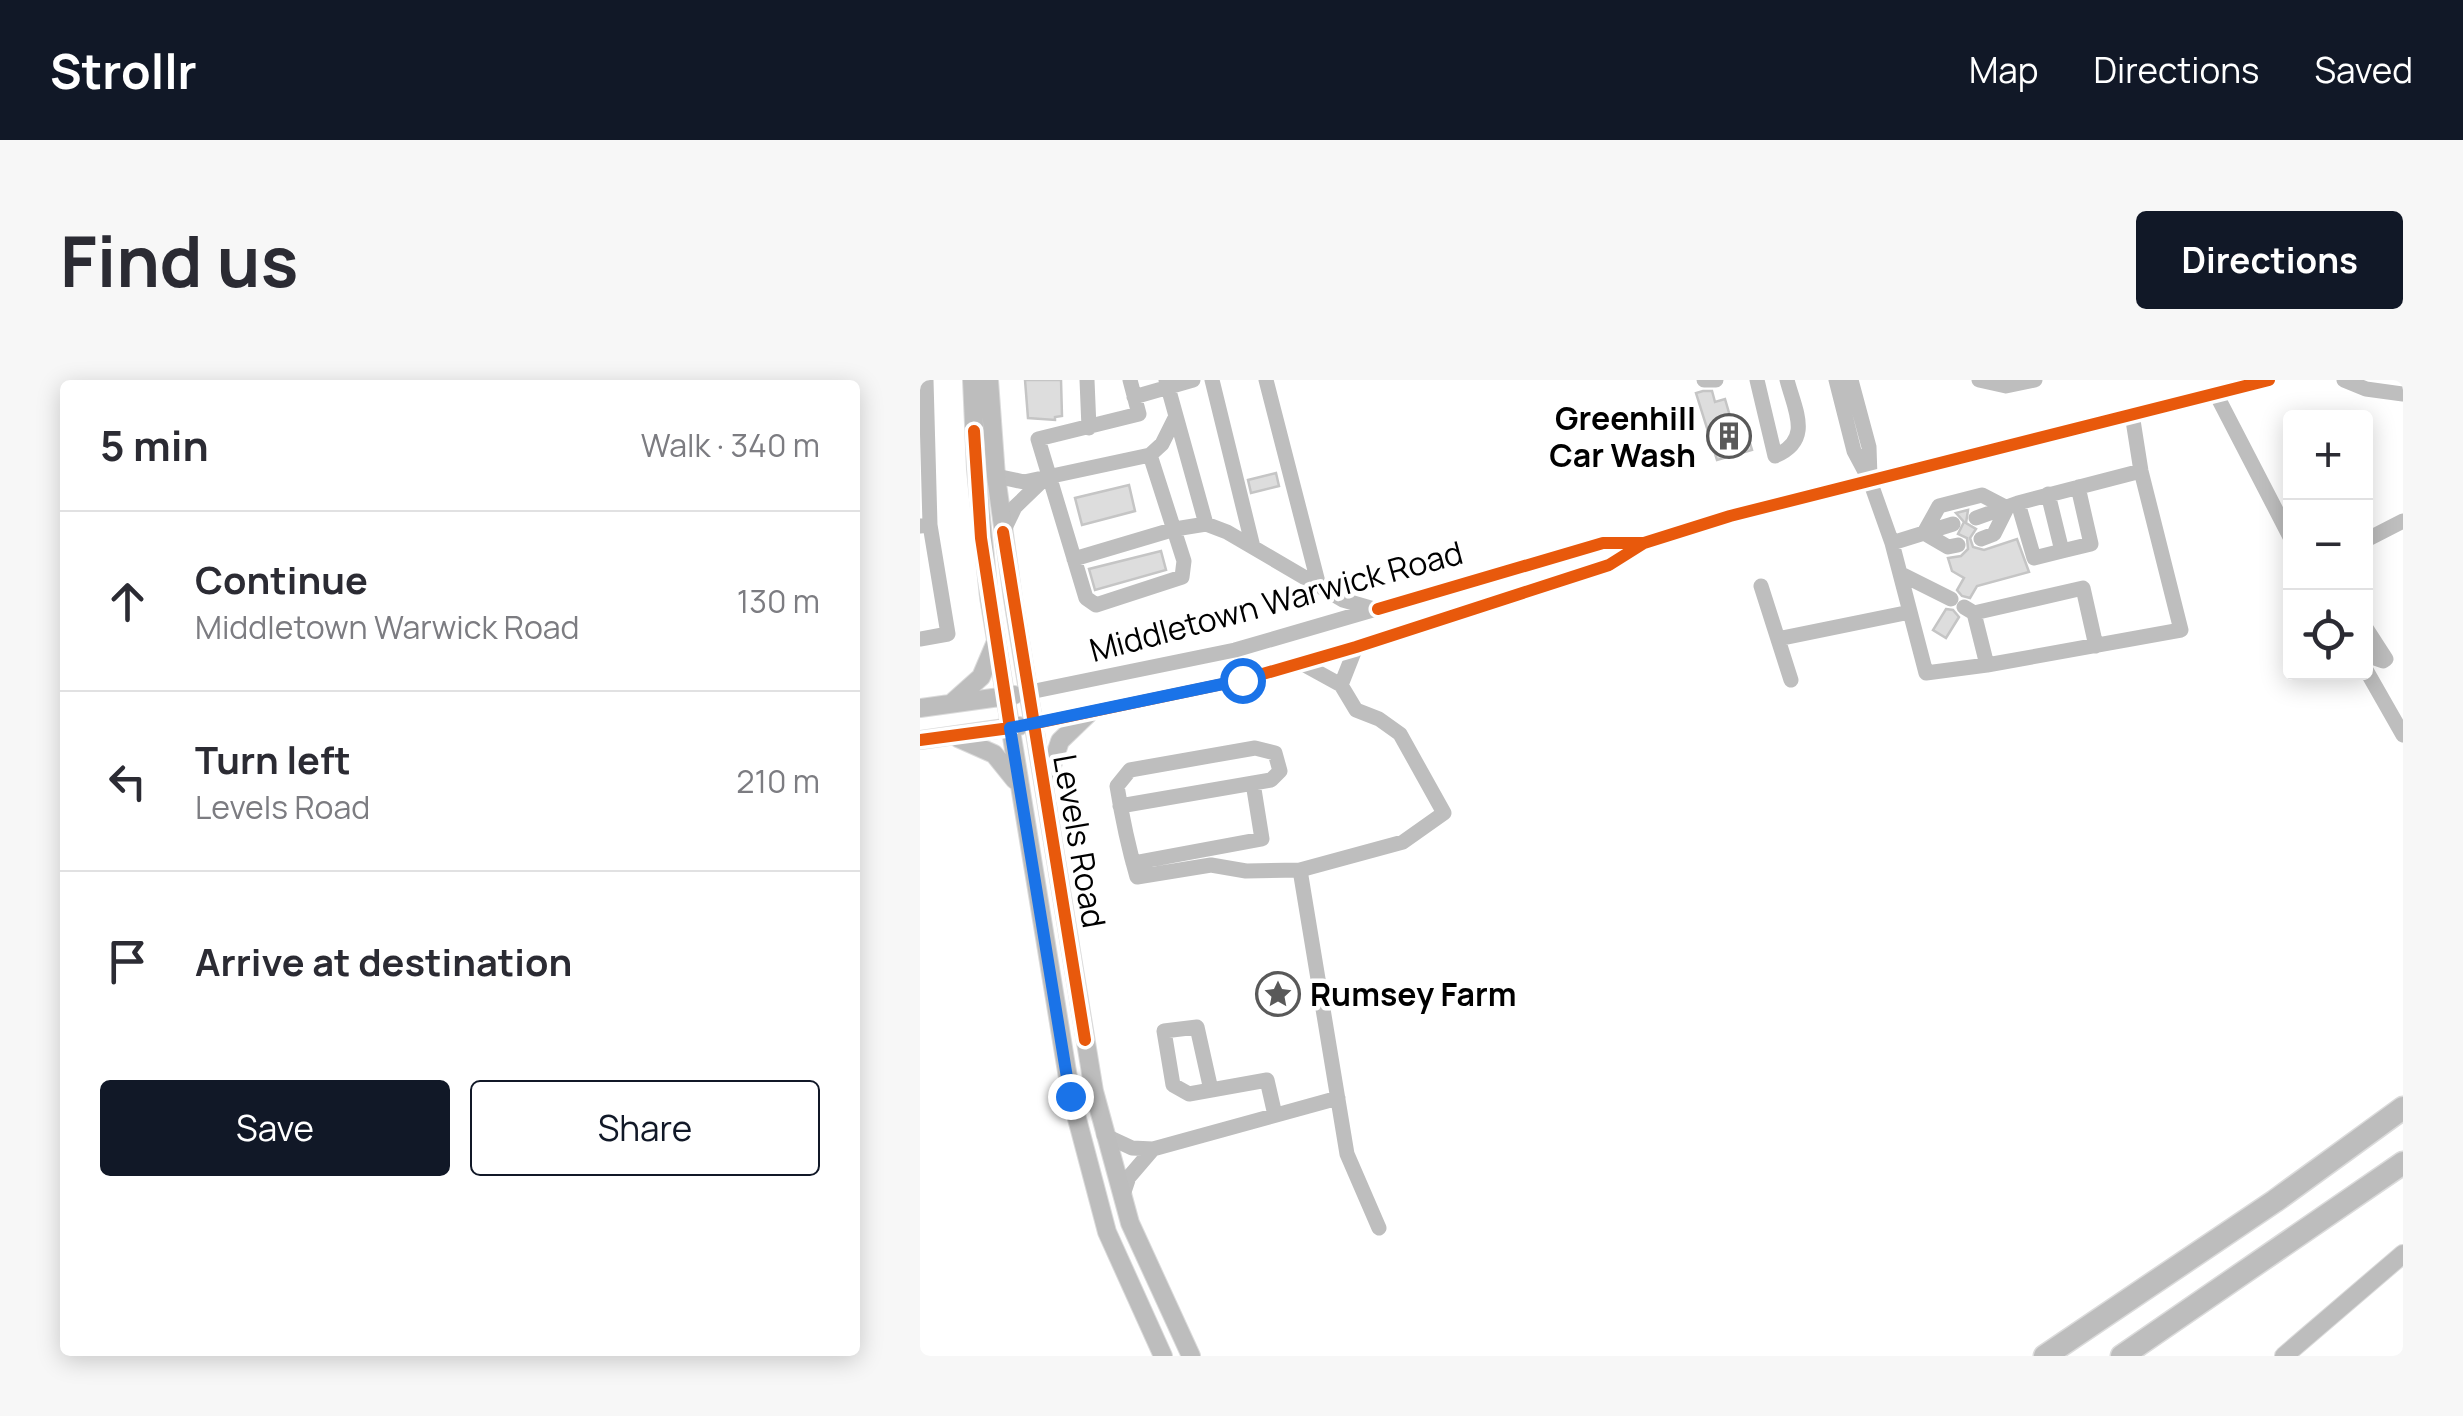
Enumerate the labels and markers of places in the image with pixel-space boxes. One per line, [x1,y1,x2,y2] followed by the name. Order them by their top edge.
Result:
[1549,396,1696,477] place label: Greenhill Car Wash
[1706,413,1752,459] building icon: Greenhill Car Wash
[1255,971,1301,1017] place icon: Rumsey Farm
[1310,972,1517,1016] place label: Rumsey Farm

